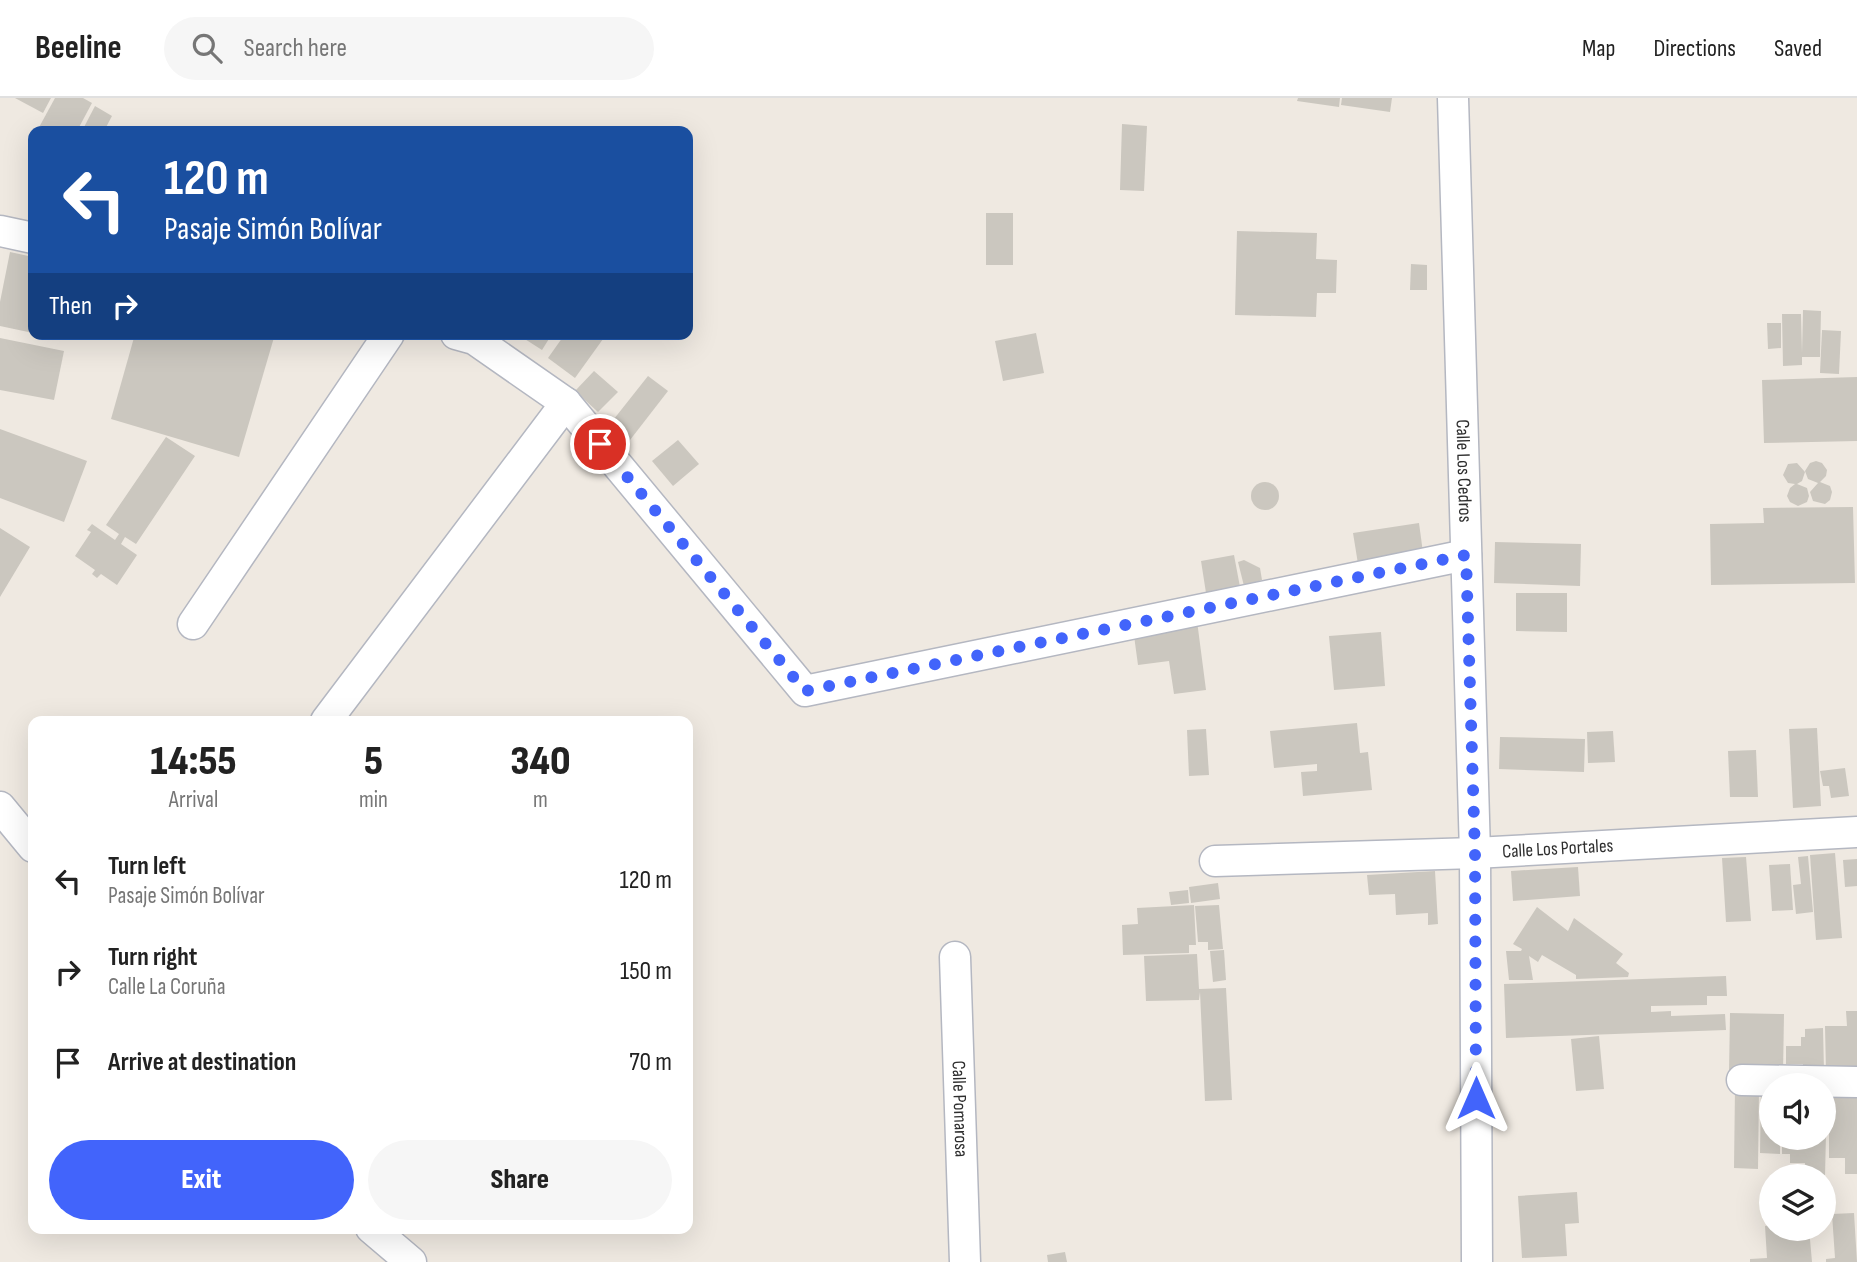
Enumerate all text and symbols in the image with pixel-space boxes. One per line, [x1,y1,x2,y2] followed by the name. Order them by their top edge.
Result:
[164,17,654,80] search box
[35,28,122,68] text: Beeline
[188,29,226,67] icon: search
[244,33,347,64] text: Search here
[1582,34,1615,63] text: Map
[1653,34,1736,63] text: Directions
[1774,34,1822,63] text: Saved
[164,150,269,209] text: 120 m
[49,154,140,245] icon: left
[164,210,382,249] text: Pasaje Simón Bolívar
[106,287,144,325] icon: right
[49,291,92,322] text: Then
[570,414,630,474] pin
[1451,419,1477,523] street label: Calle Los Cedros
[581,425,619,463] icon: arrive
[150,736,237,787] text: 14:55
[364,736,383,787] text: 5
[510,736,571,787] text: 340
[169,786,218,814] text: Arrival
[359,786,388,814] text: min
[533,786,548,814] text: m
[1502,834,1614,863] street label: Calle Los Portales
[108,851,186,882] text: Turn left
[49,862,87,900] icon: left
[619,865,672,896] text: 120 m
[108,882,265,910] text: Pasaje Simón Bolívar
[108,942,197,973] text: Turn right
[49,953,87,991] icon: right
[620,956,672,987] text: 150 m
[108,973,226,1001] text: Calle La Coruña
[49,1044,87,1082] icon: arrive
[108,1047,296,1078] text: Arrive at destination
[629,1047,672,1078] text: 70 m
[947,1060,973,1158] street label: Calle Pomarosa
[1439,1061,1513,1135] position arrow
[1759,1073,1836,1241] map controls
[1759,1073,1836,1150] button: sound
[49,1140,354,1220] button: Exit
[368,1140,672,1220] button: Share
[1759,1164,1836,1241] button: layers

